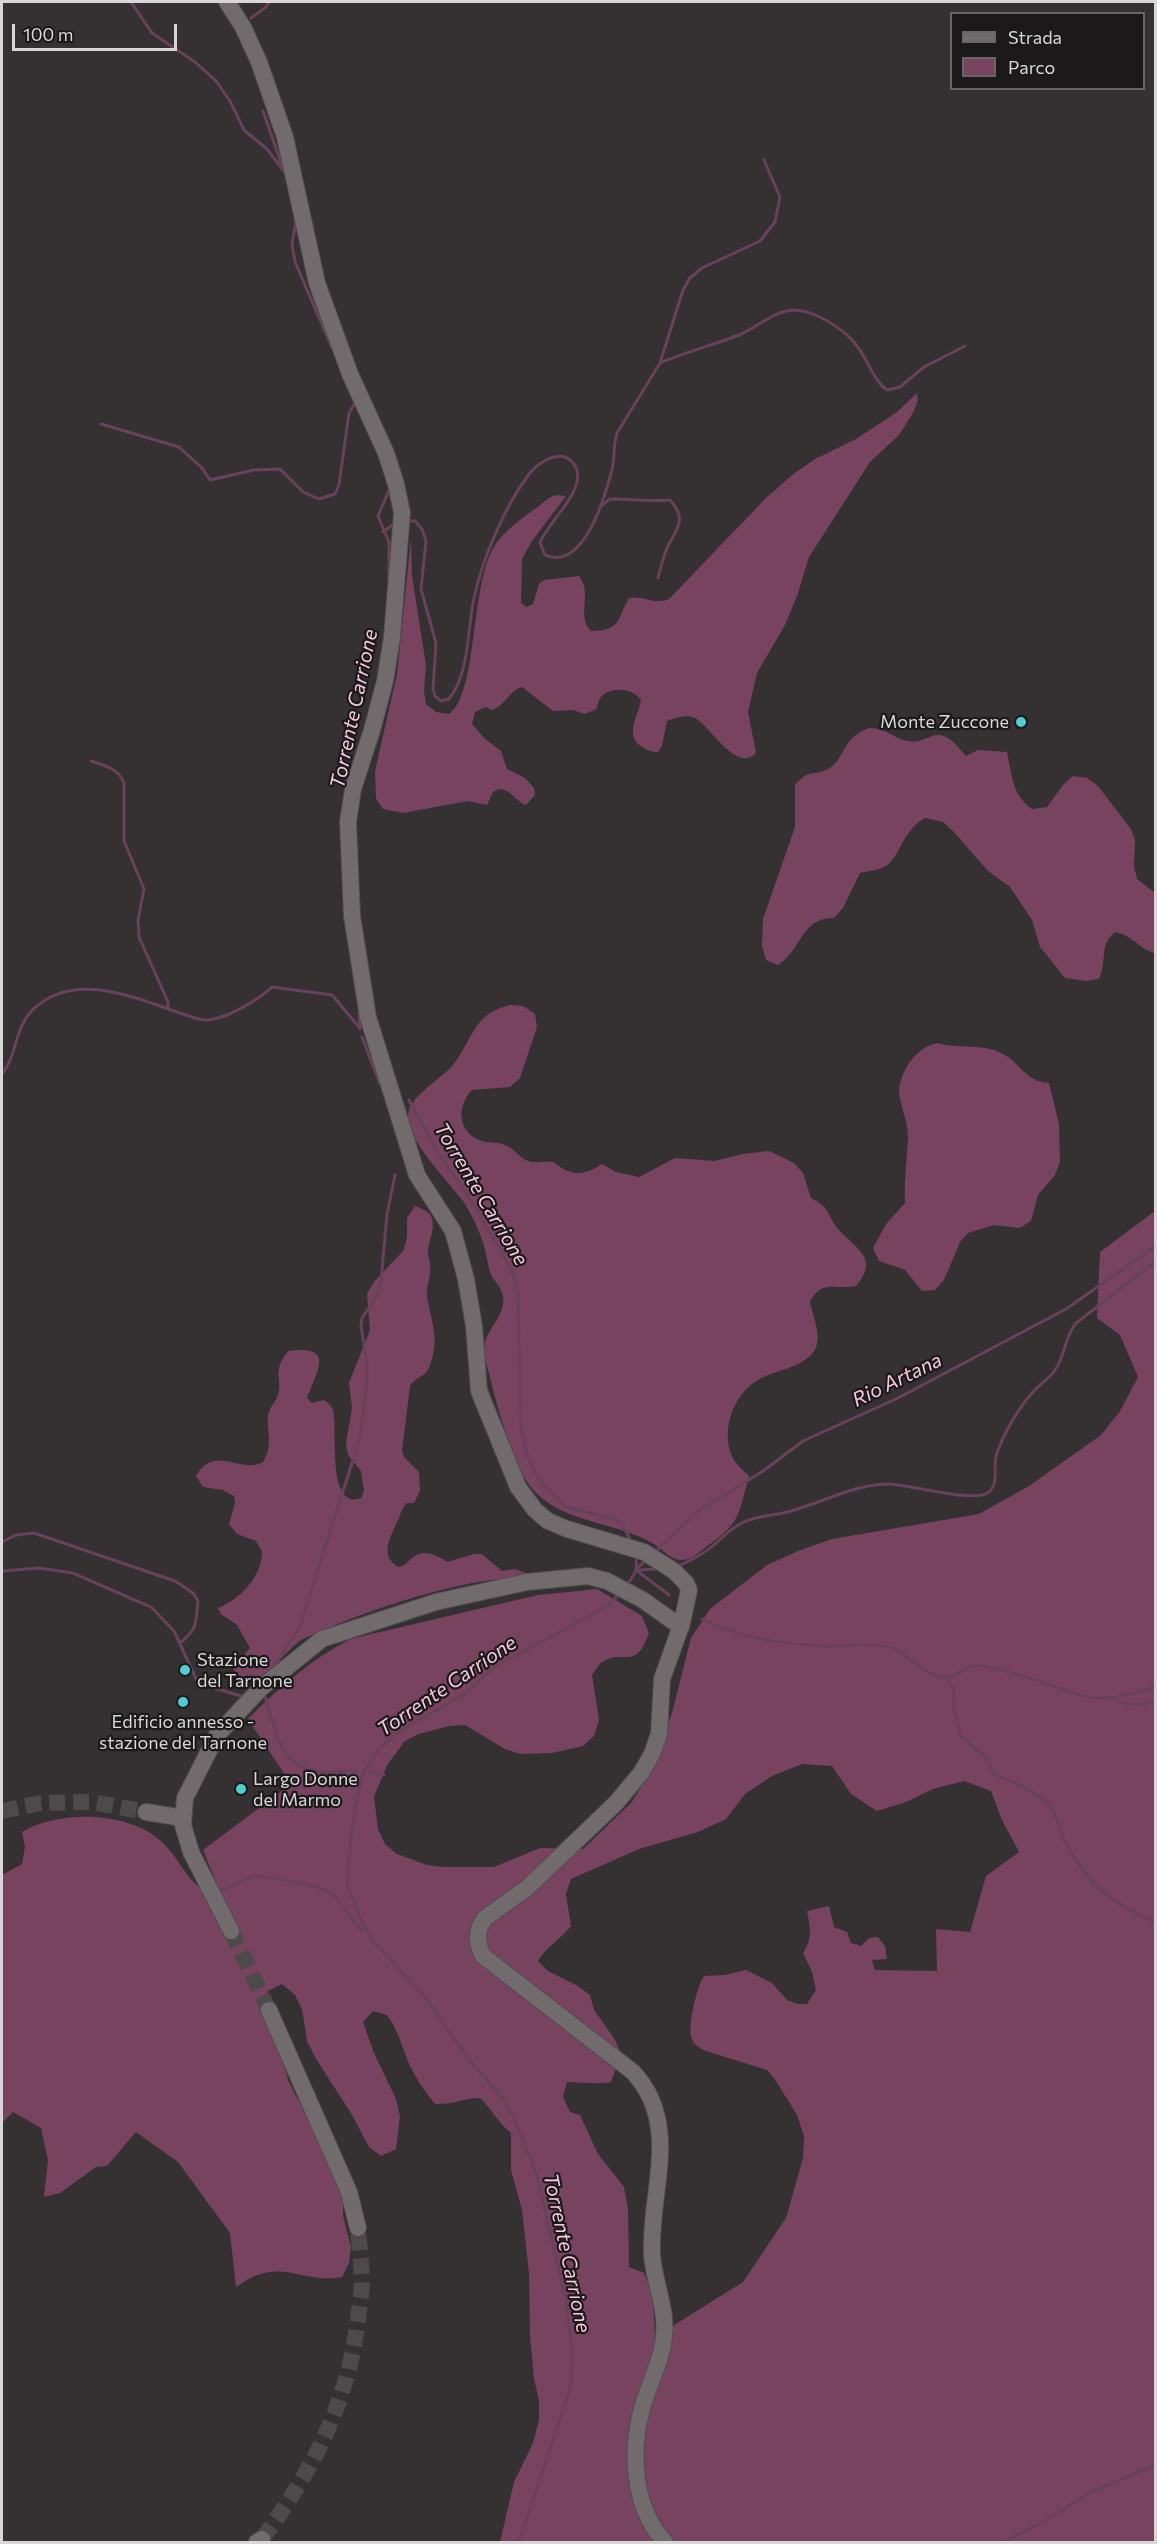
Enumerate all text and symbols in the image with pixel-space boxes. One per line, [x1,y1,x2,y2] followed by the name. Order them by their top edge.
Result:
[15,12,180,50] scale bar
[950,12,1145,90] legend
[23,23,73,45] text: 100 m
[1008,26,1062,48] text: Strada
[1008,56,1055,78] text: Parco
[325,627,383,791] water label: Torrente Carrione
[880,711,1009,733] place label: Monte Zuccone
[1014,715,1028,729] marker: Monte Zuccone
[429,1118,533,1270] water label: Torrente Carrione
[848,1348,946,1412] water label: Rio Artana
[373,1631,521,1741] water label: Torrente Carrione
[197,1649,292,1692] place label: Stazione del Tarnone
[178,1663,192,1677] marker: Stazione del Tarnone
[176,1695,190,1709] marker: Edificio annesso - stazione del Tarnone
[99,1711,267,1754] place label: Edificio annesso - stazione del Tarnone
[253,1768,358,1810] place label: Largo Donne del Marmo
[234,1782,248,1796] marker: Largo Donne del Marmo
[538,2171,596,2335] water label: Torrente Carrione

